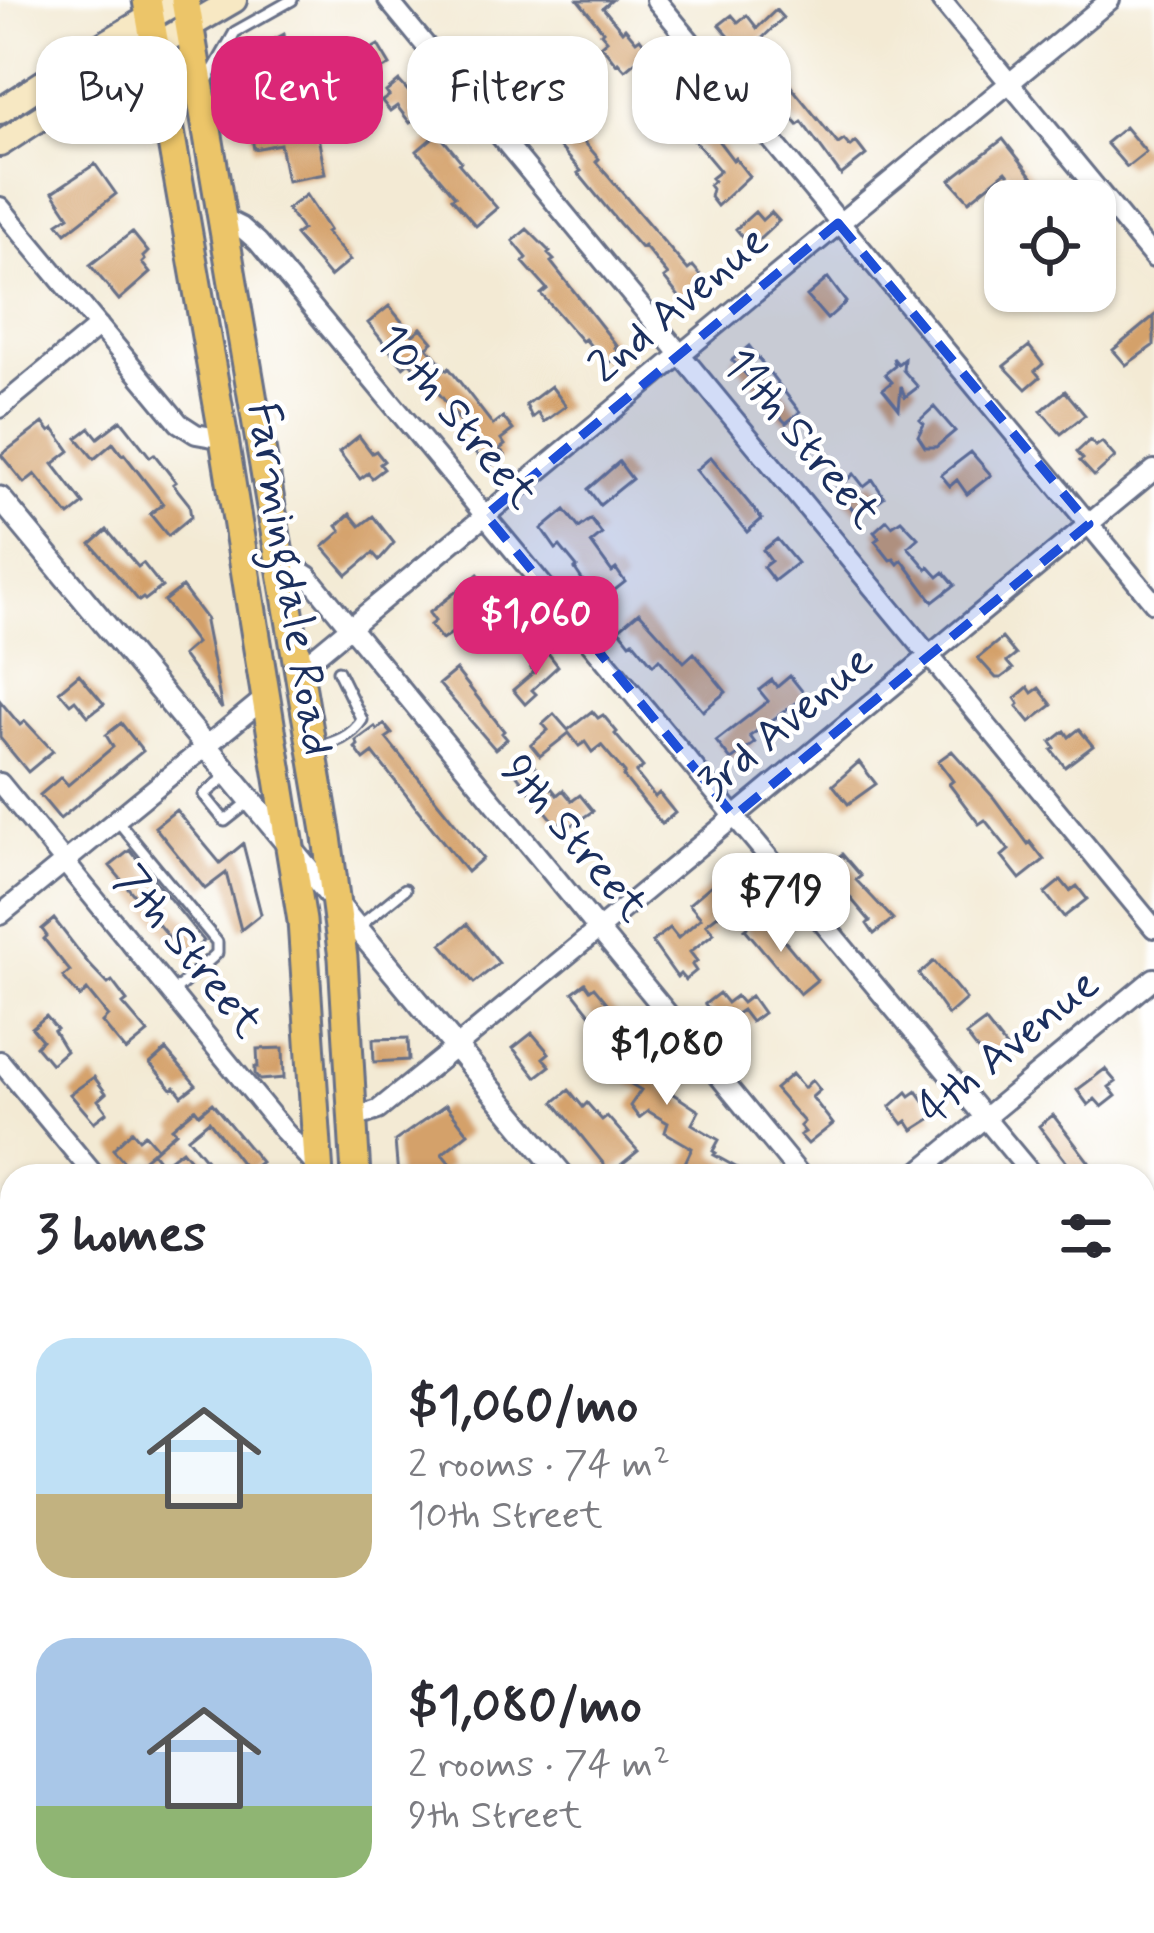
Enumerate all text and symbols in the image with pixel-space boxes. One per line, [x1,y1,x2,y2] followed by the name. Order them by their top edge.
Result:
[36,36,187,144] chip: Buy
[211,36,383,144] chip: Rent
[407,36,608,144] chip: Filters
[632,36,791,144] chip: New
[984,180,1116,312] map controls
[984,180,1116,312] button: locate
[577,212,781,398] street label: 2nd Avenue
[361,312,551,522] street label: 10th Street
[708,336,894,542] street label: 11th Street
[227,398,346,761] street label: Farmingdale Road
[438,576,634,678] pin: $1,060
[480,589,592,640] text: $1,060
[686,632,886,814] street label: 3rd Avenue
[487,743,661,935] street label: 9th Street
[100,853,276,1051] street label: 7th Street
[710,853,852,955] pin: $719
[739,866,823,917] text: $719
[906,956,1112,1138] street label: 4th Avenue
[569,1006,765,1108] pin: $1,080
[610,1019,724,1070] text: $1,080
[36,1203,206,1269] text: 3 homes
[1053,1203,1119,1269] icon: filters
[408,1374,638,1440] text: $1,060/mo
[132,1386,276,1530] icon: home
[408,1440,670,1491] text: 2 rooms · 74 m²
[408,1491,603,1542] text: 10th Street
[408,1674,642,1740] text: $1,080/mo
[132,1686,276,1830] icon: home
[408,1740,670,1791] text: 2 rooms · 74 m²
[408,1791,582,1842] text: 9th Street

